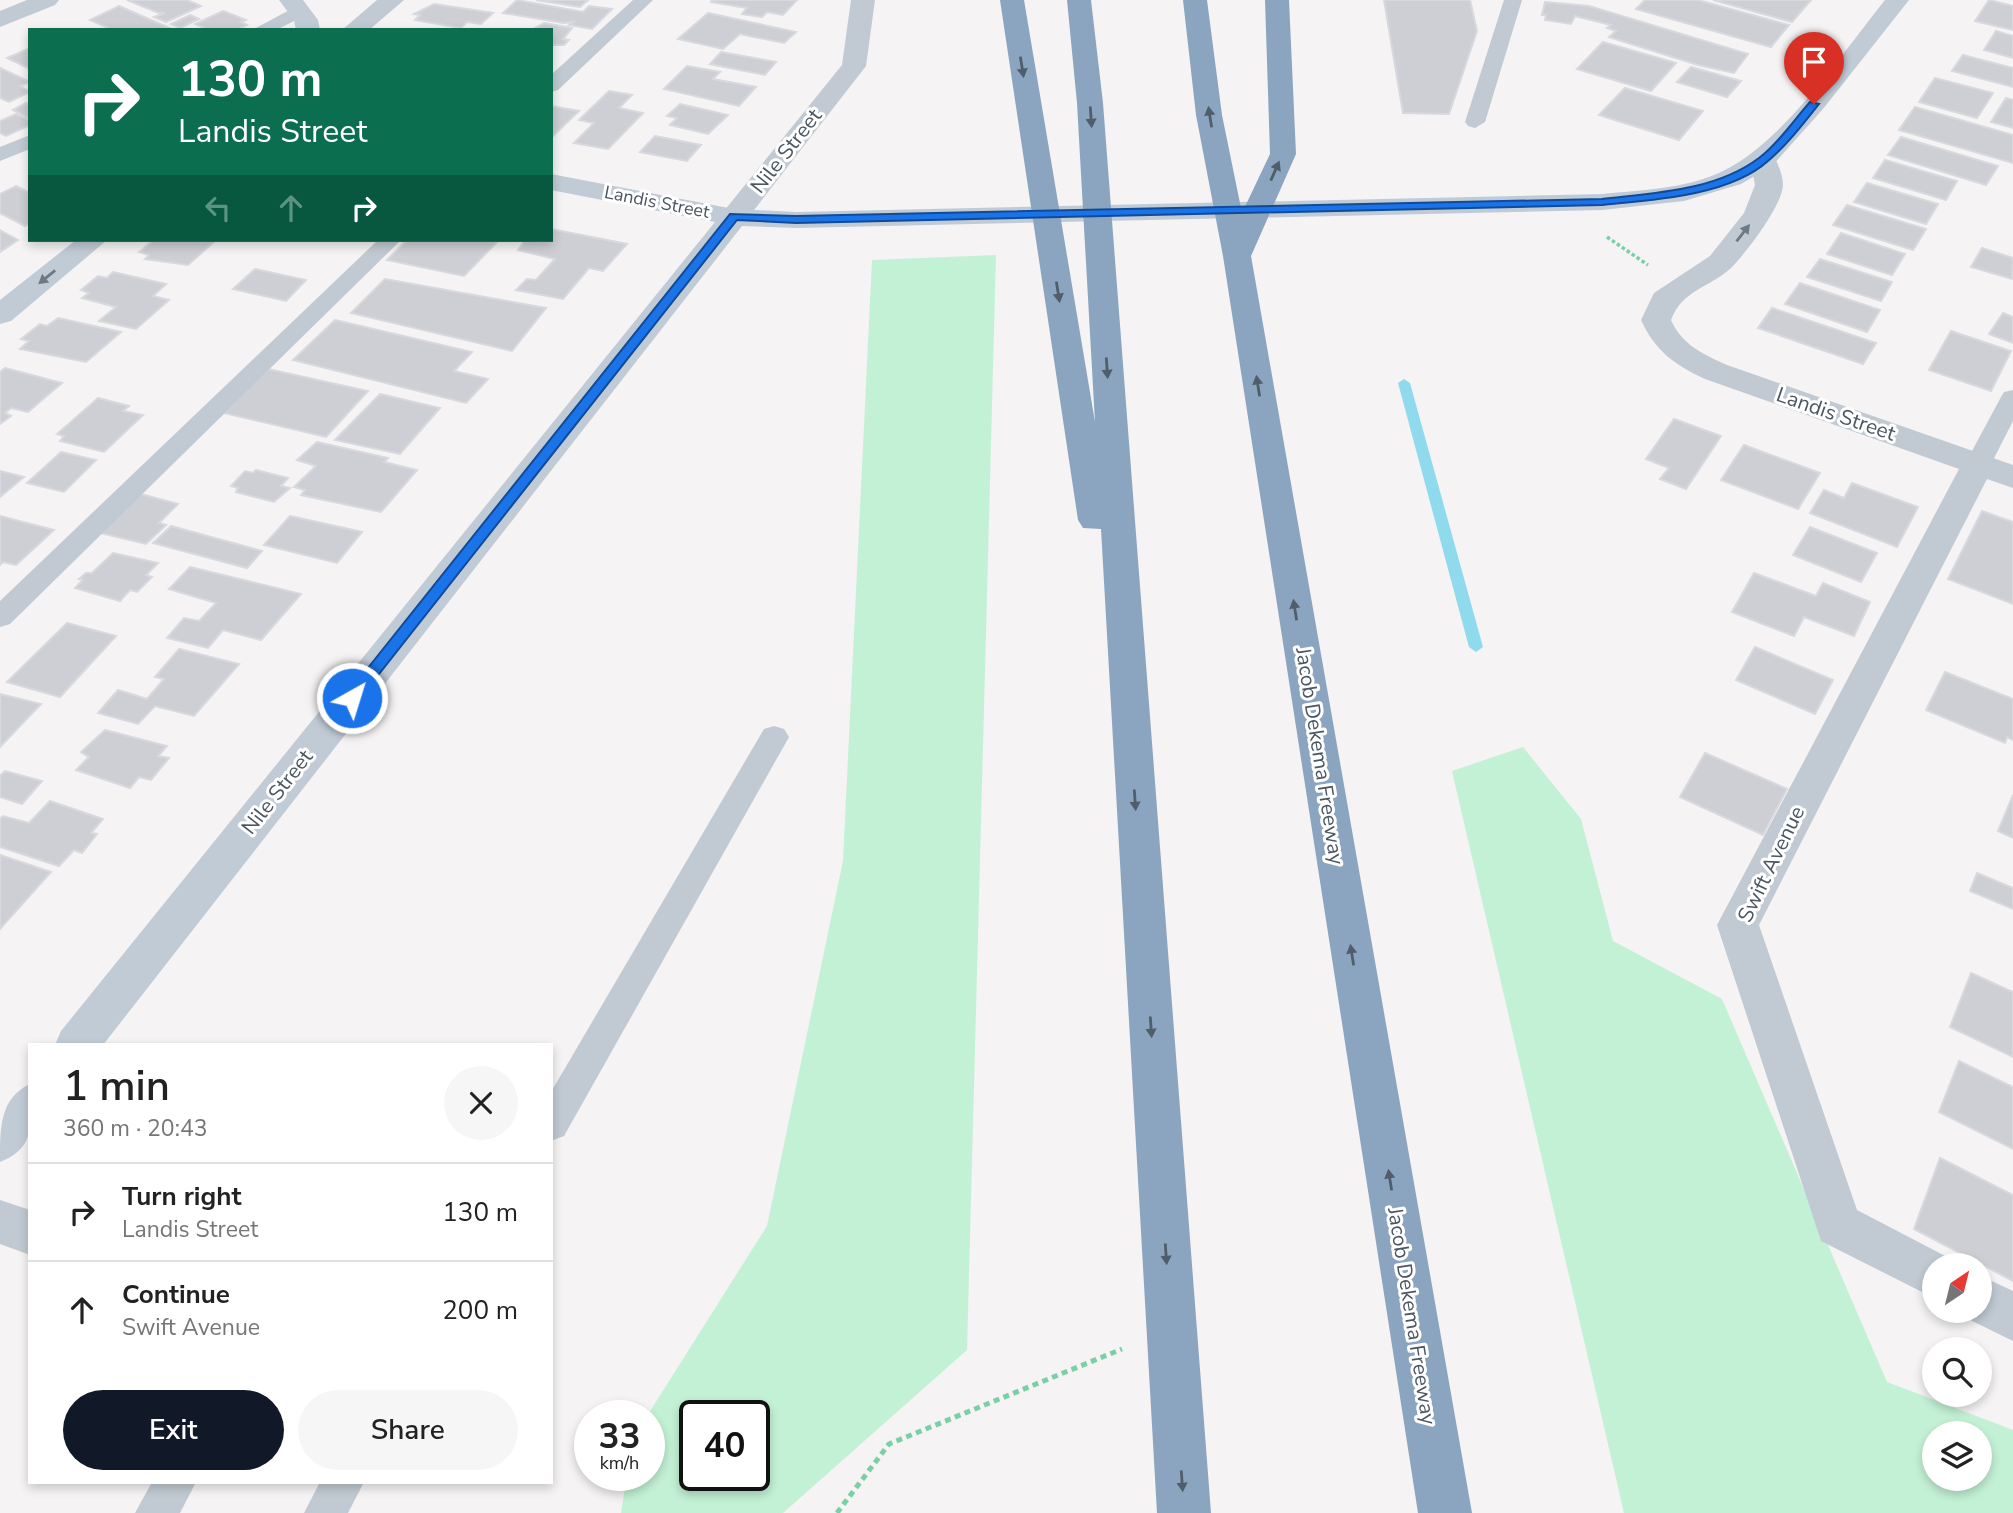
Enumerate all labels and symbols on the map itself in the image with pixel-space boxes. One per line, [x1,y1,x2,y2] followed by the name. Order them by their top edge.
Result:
[1784,32,1844,104] pin
[1017,57,1028,79] one-way arrow
[744,102,828,199] street label: Nile Street
[1086,106,1097,128] one-way arrow
[1204,106,1215,128] one-way arrow
[1269,161,1281,181] one-way arrow
[602,180,712,224] street label: Landis Street
[1735,224,1749,242] one-way arrow
[38,270,56,285] one-way arrow
[1053,281,1064,303] one-way arrow
[1102,357,1113,379] one-way arrow
[1252,374,1263,396] one-way arrow
[1773,381,1900,448] street label: Landis Street
[1289,599,1300,621] one-way arrow
[1289,644,1351,867] street label: Jacob Dekema Freeway
[315,661,389,735] position arrow
[235,743,319,840] street label: Nile Street
[1130,790,1141,812] one-way arrow
[1731,801,1811,927] street label: Swift Avenue
[1346,944,1357,966] one-way arrow
[1145,1016,1156,1038] one-way arrow
[1384,1169,1395,1191] one-way arrow
[1381,1204,1443,1427] street label: Jacob Dekema Freeway
[1161,1243,1172,1265] one-way arrow
[1922,1253,1992,1323] north arrow
[679,1400,770,1491] speed limit sign: 40
[1177,1470,1188,1492] one-way arrow

